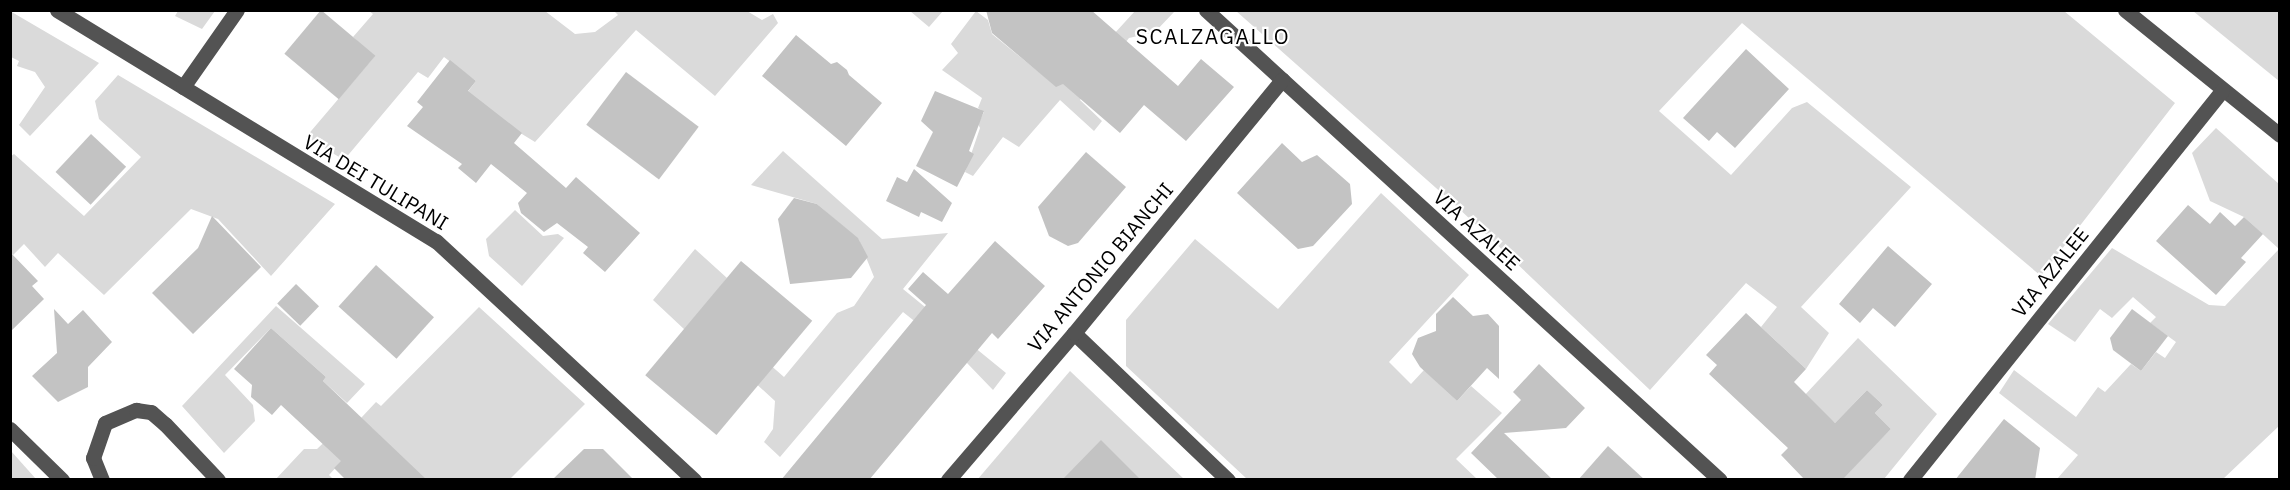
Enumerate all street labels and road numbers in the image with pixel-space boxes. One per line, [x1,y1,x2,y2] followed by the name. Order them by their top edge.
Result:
[299,129,453,235] street label: VIA DEI TULIPANI
[1022,178,1178,356] street label: VIA ANTONIO BIANCHI
[1429,185,1525,275] street label: VIA AZALEE
[2007,222,2093,322] street label: VIA AZALEE

